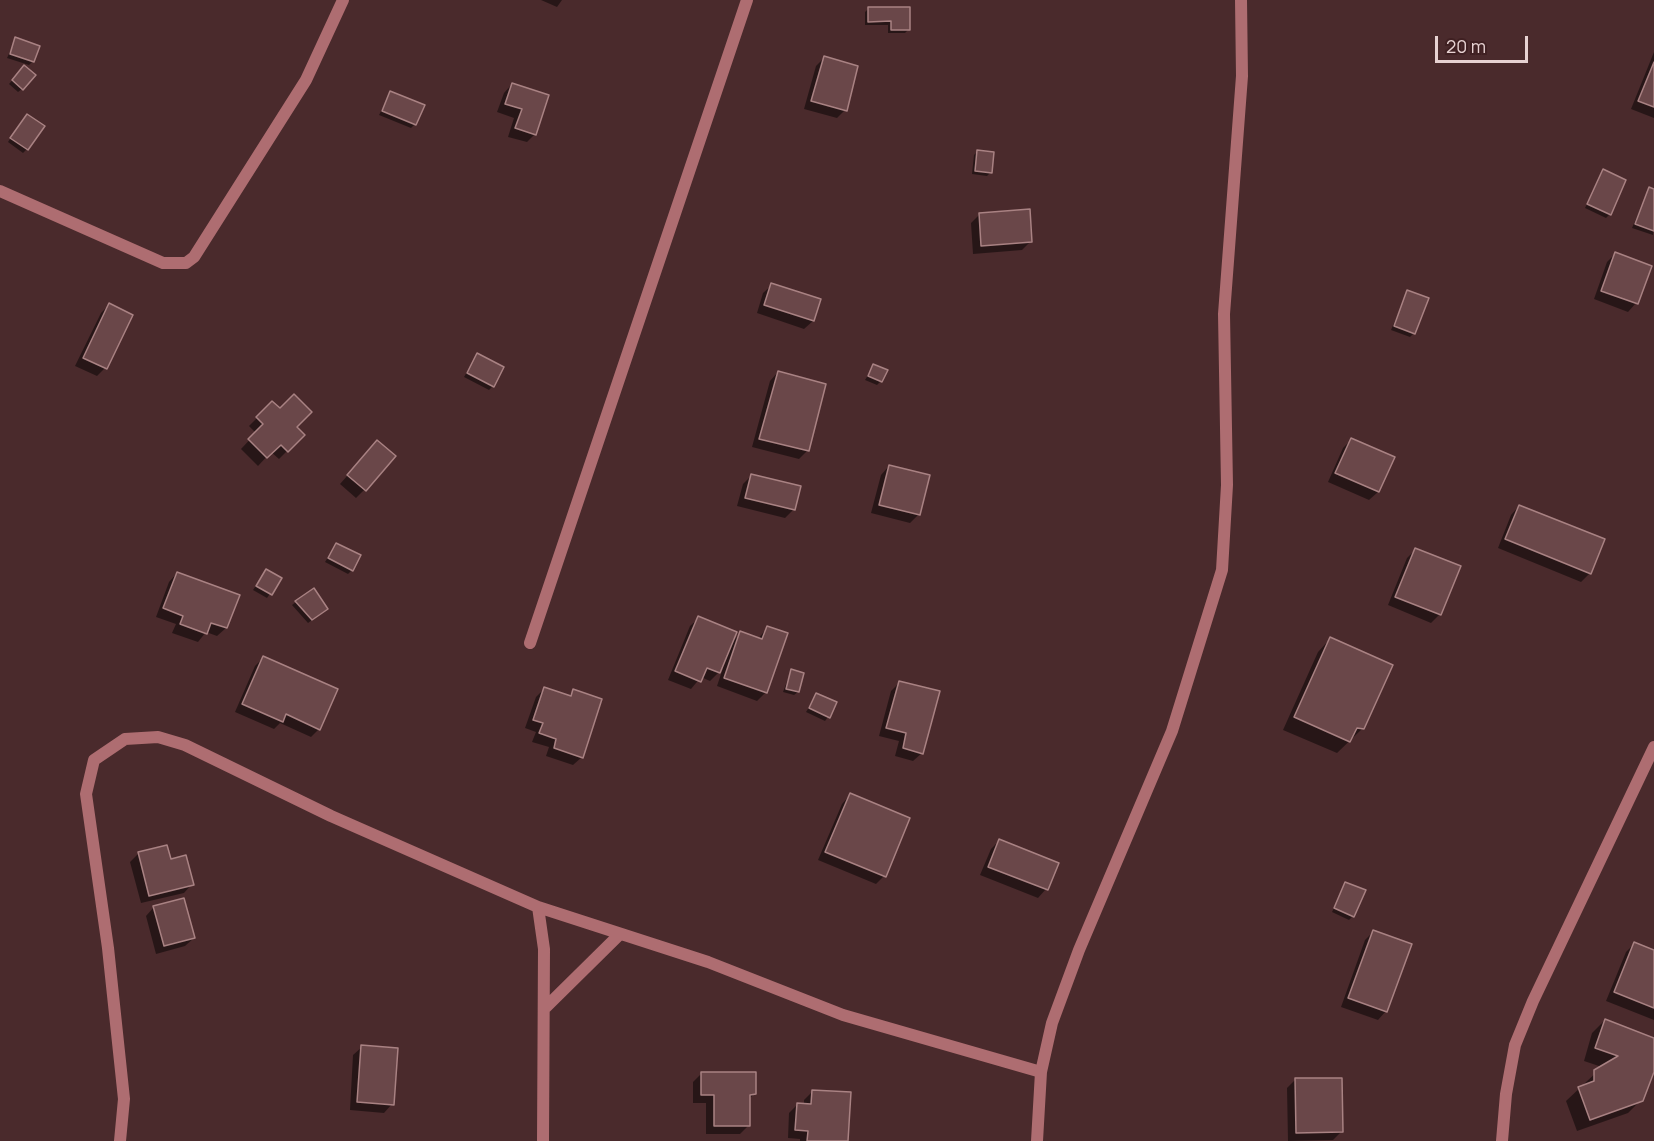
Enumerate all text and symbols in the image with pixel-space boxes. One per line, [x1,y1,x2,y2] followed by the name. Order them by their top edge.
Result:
[1438,24,1531,62] scale bar
[1446,34,1486,58] text: 20 m

